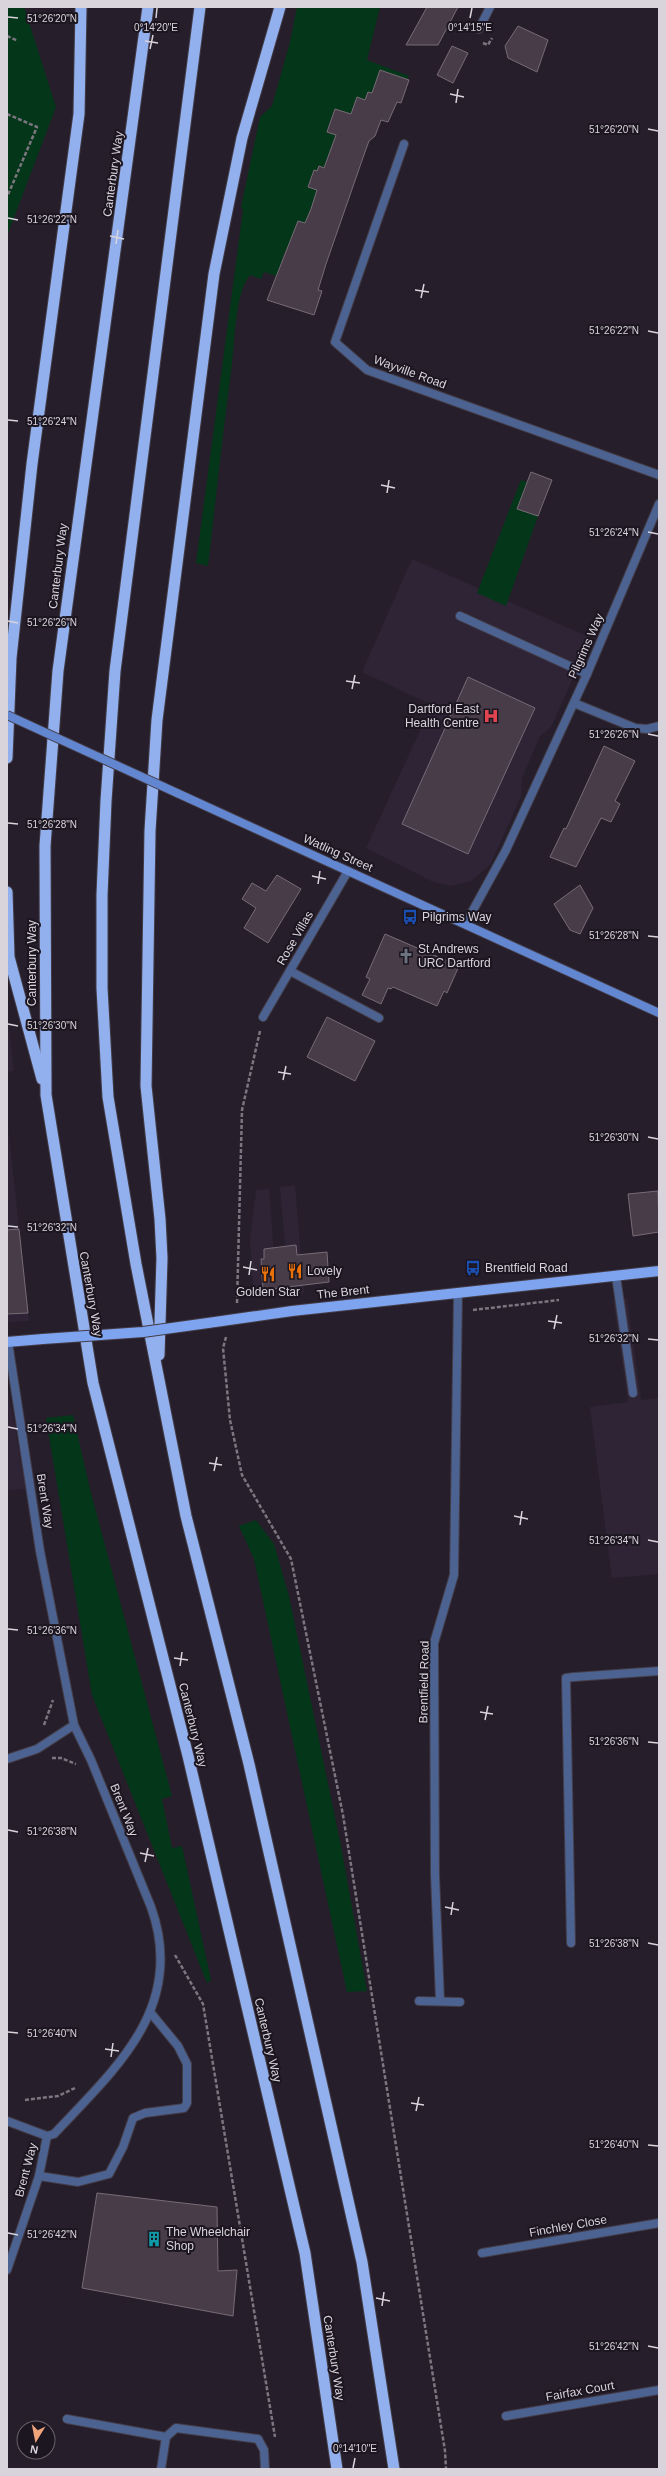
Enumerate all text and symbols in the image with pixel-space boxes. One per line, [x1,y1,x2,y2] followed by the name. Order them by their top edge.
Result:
[27,13,77,24] text: 51°26'20"N
[134,22,178,33] text: 0°14'20"E
[448,22,492,33] text: 0°14'15"E
[589,124,639,135] text: 51°26'20"N
[100,130,126,218] street label: Canterbury Way
[27,214,77,225] text: 51°26'22"N
[589,325,639,336] text: 51°26'22"N
[372,352,448,392] street label: Wayville Road
[27,416,77,427] text: 51°26'24"N
[46,522,70,610] street label: Canterbury Way
[589,527,639,538] text: 51°26'24"N
[565,611,607,681] street label: Pilgrims Way
[27,617,77,628] text: 51°26'26"N
[405,702,480,730] place label: Dartford East Health Centre
[482,707,500,725] hospital icon: Dartford East Health Centre
[589,729,639,740] text: 51°26'26"N
[27,819,77,830] text: 51°26'28"N
[301,831,376,875] street label: Watling Street
[401,908,419,926] bus stop icon: Pilgrims Way
[274,909,316,967] street label: Rose Villas
[422,910,492,924] place label: Pilgrims Way
[25,920,39,1006] street label: Canterbury Way
[589,930,639,941] text: 51°26'28"N
[418,942,491,970] place label: St Andrews URC Dartford
[397,947,415,965] church icon: St Andrews URC Dartford
[27,1020,77,1031] text: 51°26'30"N
[589,1132,639,1143] text: 51°26'30"N
[27,1222,77,1233] text: 51°26'32"N
[77,1250,105,1338] street label: Canterbury Way
[464,1259,482,1277] bus stop icon: Brentfield Road
[485,1261,568,1275] place label: Brentfield Road
[286,1262,304,1280] restaurant icon: Lovely
[307,1264,342,1278] place label: Lovely
[259,1265,277,1283] restaurant icon: Golden Star
[316,1282,371,1302] street label: The Brent
[236,1285,300,1299] place label: Golden Star
[589,1333,639,1344] text: 51°26'32"N
[27,1423,77,1434] text: 51°26'34"N
[34,1472,56,1530] street label: Brent Way
[589,1535,639,1546] text: 51°26'34"N
[27,1625,77,1636] text: 51°26'36"N
[416,1641,432,1723] street label: Brentfield Road
[176,1681,210,1769] street label: Canterbury Way
[589,1736,639,1747] text: 51°26'36"N
[107,1782,141,1838] street label: Brent Way
[27,1826,77,1837] text: 51°26'38"N
[589,1938,639,1949] text: 51°26'38"N
[251,1996,285,2084] street label: Canterbury Way
[27,2028,77,2039] text: 51°26'40"N
[589,2139,639,2150] text: 51°26'40"N
[12,2141,40,2199] street label: Brent Way
[528,2212,608,2240] street label: Finchley Close
[166,2225,250,2253] place label: The Wheelchair Shop
[27,2229,77,2240] text: 51°26'42"N
[145,2230,163,2248] building icon: The Wheelchair Shop
[320,2314,348,2402] street label: Canterbury Way
[589,2341,639,2352] text: 51°26'42"N
[545,2378,616,2404] street label: Fairfax Court
[16,2420,56,2460] north arrow
[29,2443,39,2456] text: N
[333,2443,377,2454] text: 0°14'10"E

